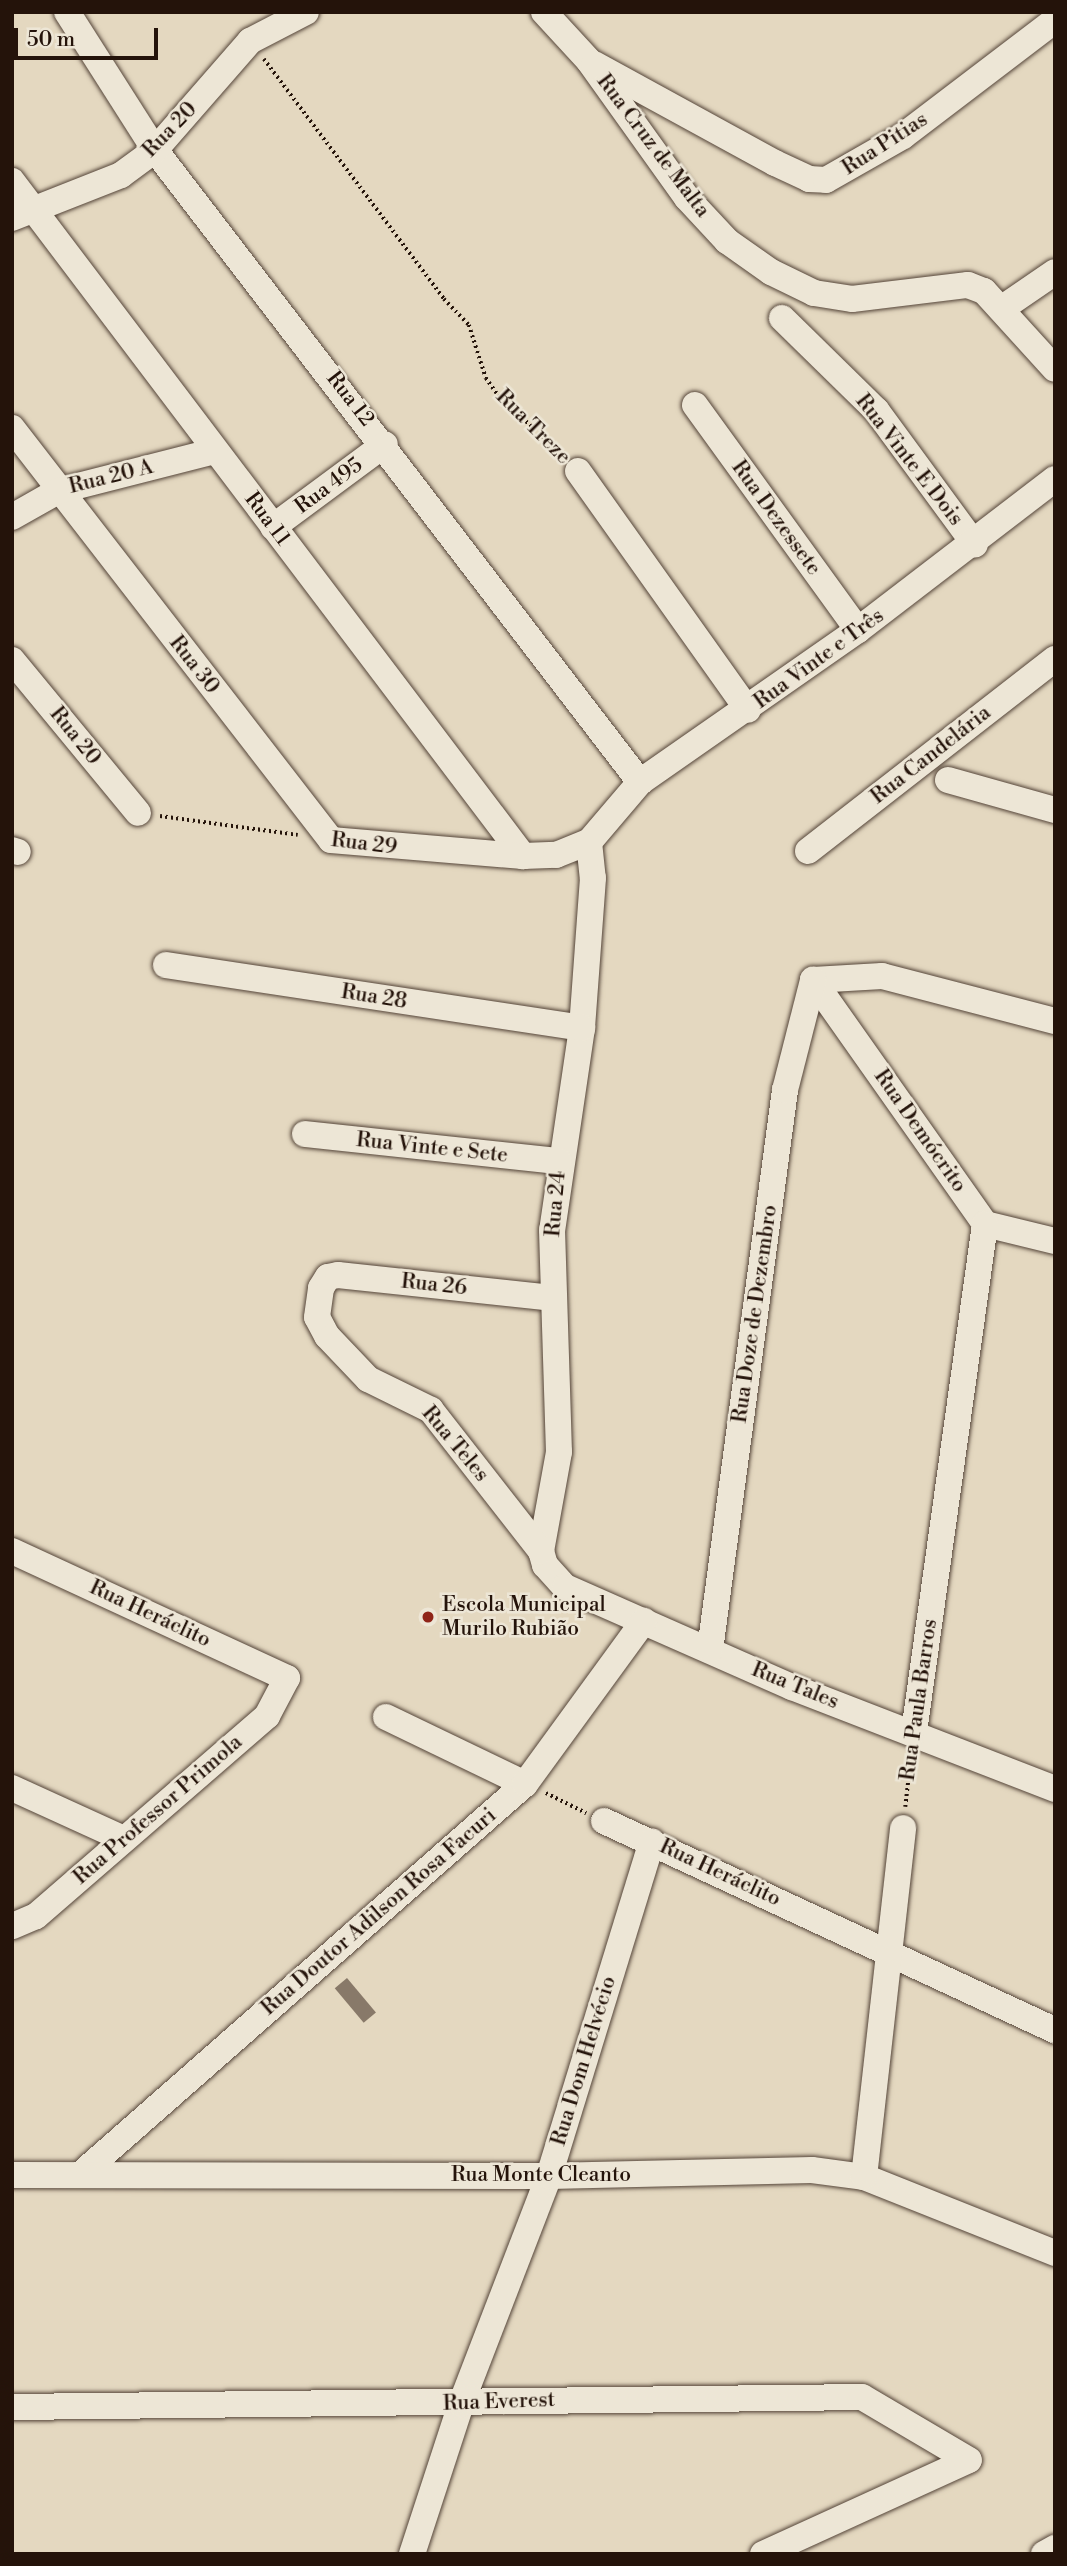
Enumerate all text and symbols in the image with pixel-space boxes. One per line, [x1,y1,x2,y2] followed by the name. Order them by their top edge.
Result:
[18,14,161,58] scale bar
[27,27,75,53] text: 50 m
[591,70,715,222] street label: Rua Cruz de Malta
[138,97,202,163] street label: Rua 20
[838,107,932,181] street label: Rua Pitias
[321,366,379,432] street label: Rua 12
[490,384,576,470] street label: Rua Treze
[850,389,968,531] street label: Rua Vinte E Dois
[290,452,368,520] street label: Rua 495
[66,454,156,500] street label: Rua 20 A
[726,456,826,580] street label: Rua Dezessete
[239,487,295,551] street label: Rua 11
[749,603,889,715] street label: Rua Vinte e Três
[163,631,225,699] street label: Rua 30
[866,700,996,810] street label: Rua Candelária
[44,702,106,770] street label: Rua 20
[330,827,398,861] street label: Rua 29
[339,979,409,1015] street label: Rua 28
[868,1065,972,1197] street label: Rua Demócrito
[355,1128,509,1168] street label: Rua Vinte e Sete
[541,1170,571,1238] street label: Rua 24
[727,1203,783,1425] street label: Rua Doze de Dezembro
[400,1269,468,1301] street label: Rua 26
[416,1401,494,1487] street label: Rua Teles
[85,1575,215,1653] street label: Rua Heráclito
[442,1592,606,1642] place label: Escola Municipal Murilo Rubião
[420,1609,436,1625] marker: Escola Municipal Murilo Rubião
[895,1617,943,1783] street label: Rua Paula Barros
[748,1657,842,1715] street label: Rua Tales
[68,1730,248,1890] street label: Rua Professor Primola
[256,1803,502,2021] street label: Rua Doutor Adilson Rosa Facuri
[655,1834,785,1912] street label: Rua Heráclito
[546,1973,622,2149] street label: Rua Dom Helvécio
[451,2162,631,2188] street label: Rua Monte Cleanto
[442,2387,556,2417] street label: Rua Everest

